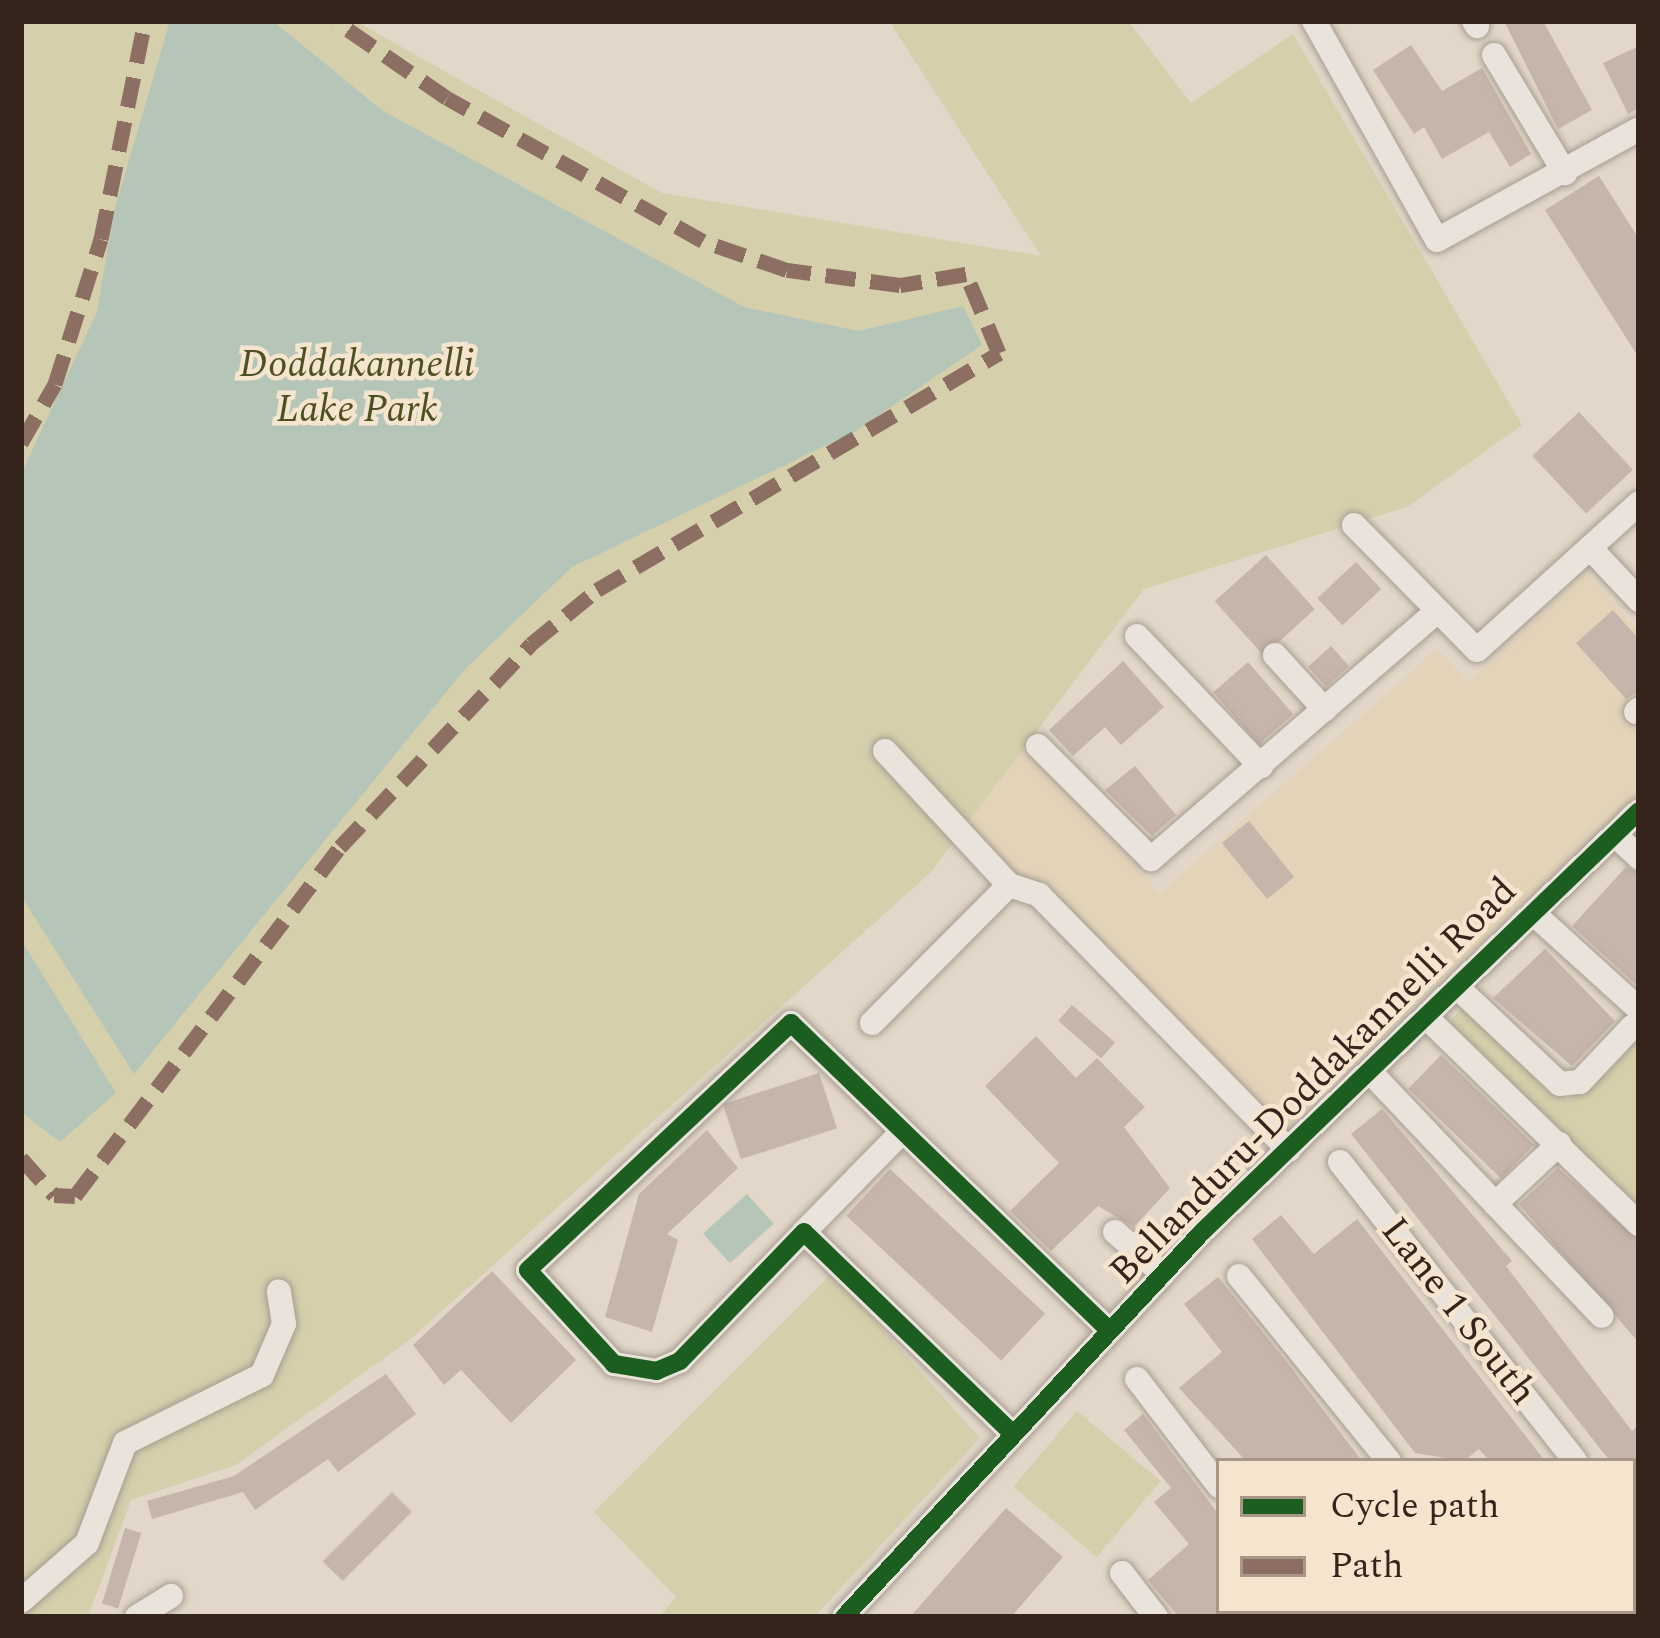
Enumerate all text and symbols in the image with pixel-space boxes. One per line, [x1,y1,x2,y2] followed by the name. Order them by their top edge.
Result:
[239,343,475,434] park label: Doddakannelli Lake Park
[1101,869,1527,1295] street label: Bellanduru-Doddakannelli Road
[1370,1209,1546,1415] street label: Lane 1 South
[1216,1458,1636,1614] legend
[1330,1479,1500,1534] text: Cycle path
[1330,1539,1404,1594] text: Path

